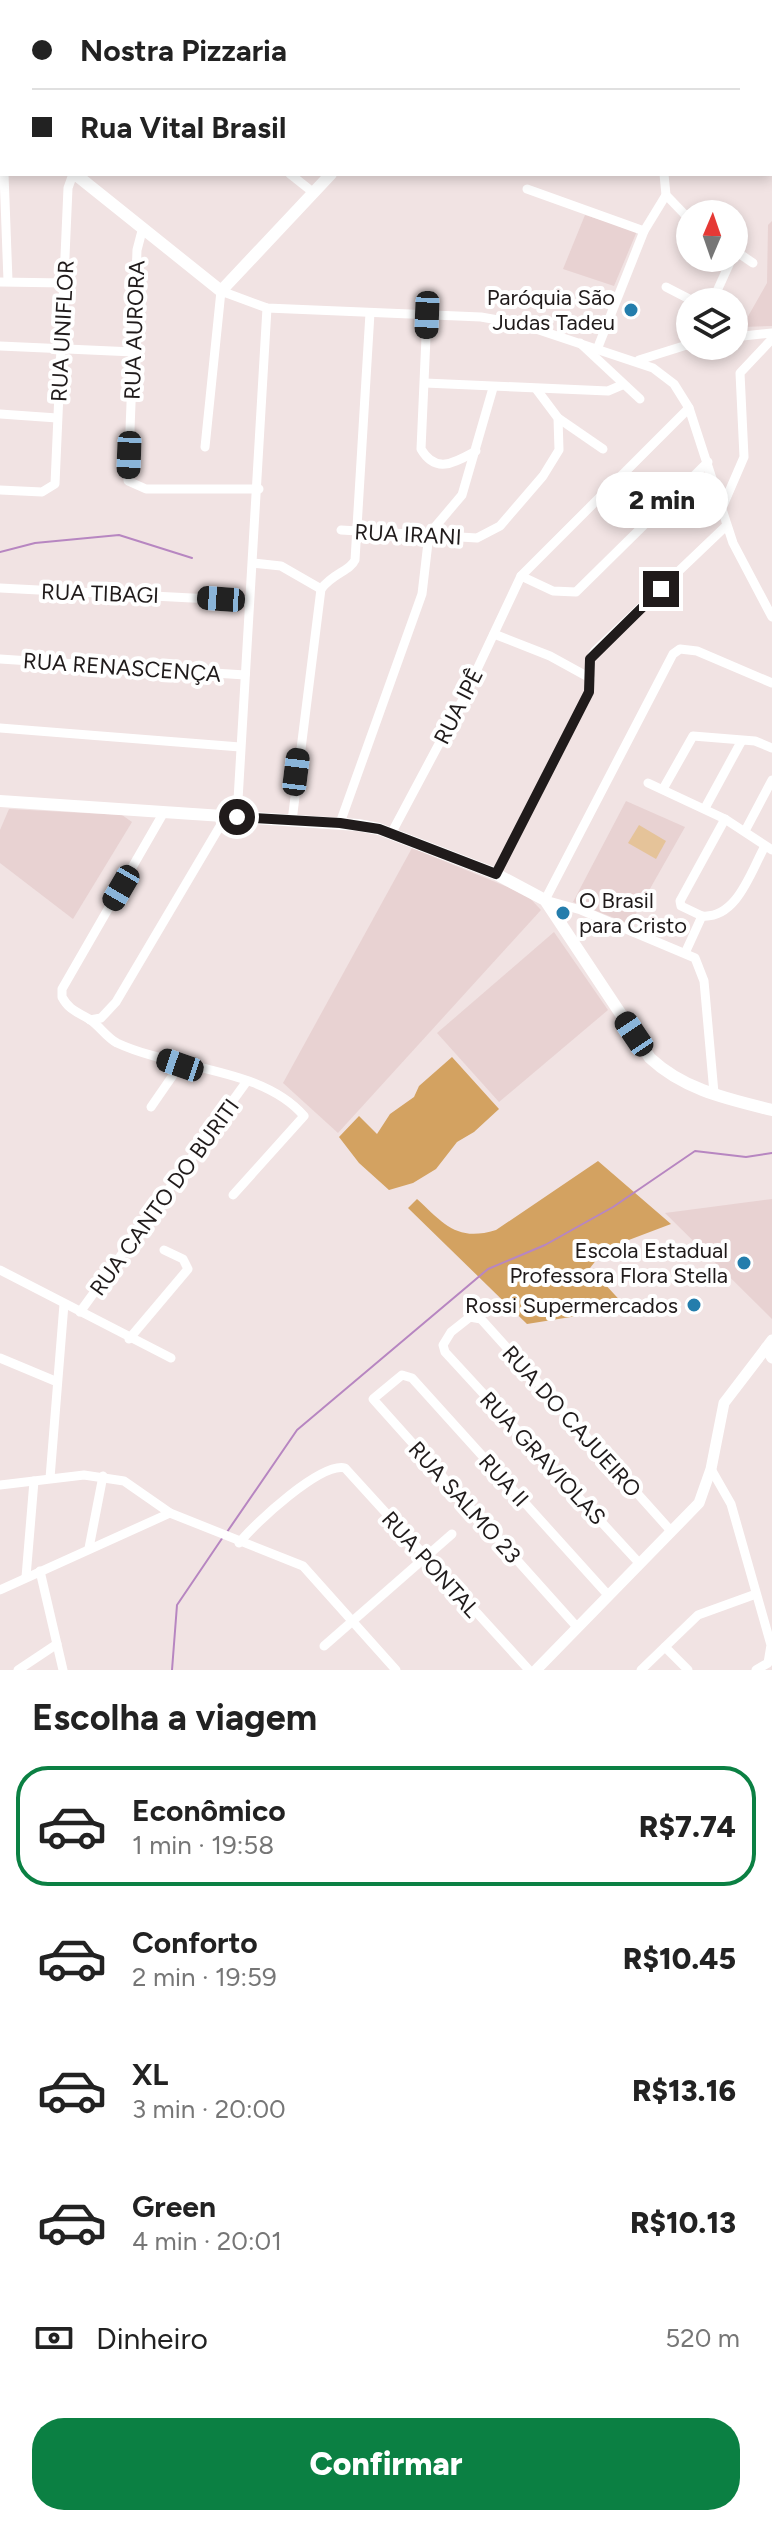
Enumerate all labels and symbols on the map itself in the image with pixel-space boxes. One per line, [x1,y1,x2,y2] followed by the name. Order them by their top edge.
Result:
[676,200,748,272] north arrow
[45,259,80,403] street label: RUA UNIFLOR
[119,260,150,400] street label: RUA AURORA
[487,284,615,336] place label: Paróquia São Judas Tadeu
[414,291,440,339] car
[622,301,640,319] marker: Paróquia São Judas Tadeu
[116,431,142,479] car
[595,473,727,529] callout: 2 min
[354,518,462,551] street label: RUA IRANI
[643,571,679,607] route end
[41,578,159,609] street label: RUA TIBAGI
[196,585,246,613] car
[22,647,222,688] street label: RUA RENASCENÇA
[428,664,489,749] street label: RUA IPÊ
[281,747,311,797] car
[219,799,255,835] route start
[99,861,143,915] car
[579,887,687,939] place label: O Brasil para Cristo
[554,904,572,922] marker: O Brasil para Cristo
[611,1007,657,1061] car
[153,1046,207,1084] car
[84,1094,245,1301] street label: RUA CANTO DO BURITI
[509,1237,728,1289] place label: Escola Estadual Professora Flora Stella
[735,1254,753,1272] marker: Escola Estadual Professora Flora Stella
[465,1292,678,1319] place label: Rossi Supermercados
[685,1296,703,1314] marker: Rossi Supermercados
[496,1340,647,1503] street label: RUA DO CAJUEIRO
[474,1386,611,1531] street label: RUA GRAVIOLAS
[403,1436,526,1569] street label: RUA SALMO 23
[473,1448,534,1512] street label: RUA II
[376,1506,486,1623] street label: RUA PONTAL

